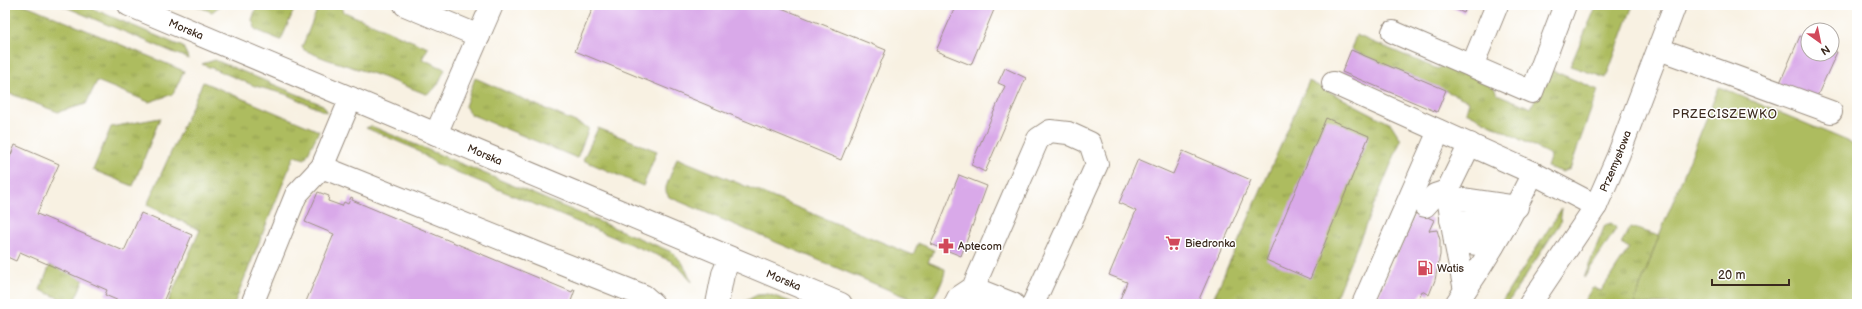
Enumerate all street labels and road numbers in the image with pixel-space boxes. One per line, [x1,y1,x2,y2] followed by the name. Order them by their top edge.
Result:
[167,16,206,42] street label: Morska
[1597,129,1634,194] street label: Przemysłowa
[465,141,504,168] street label: Morska
[764,267,803,293] street label: Morska

